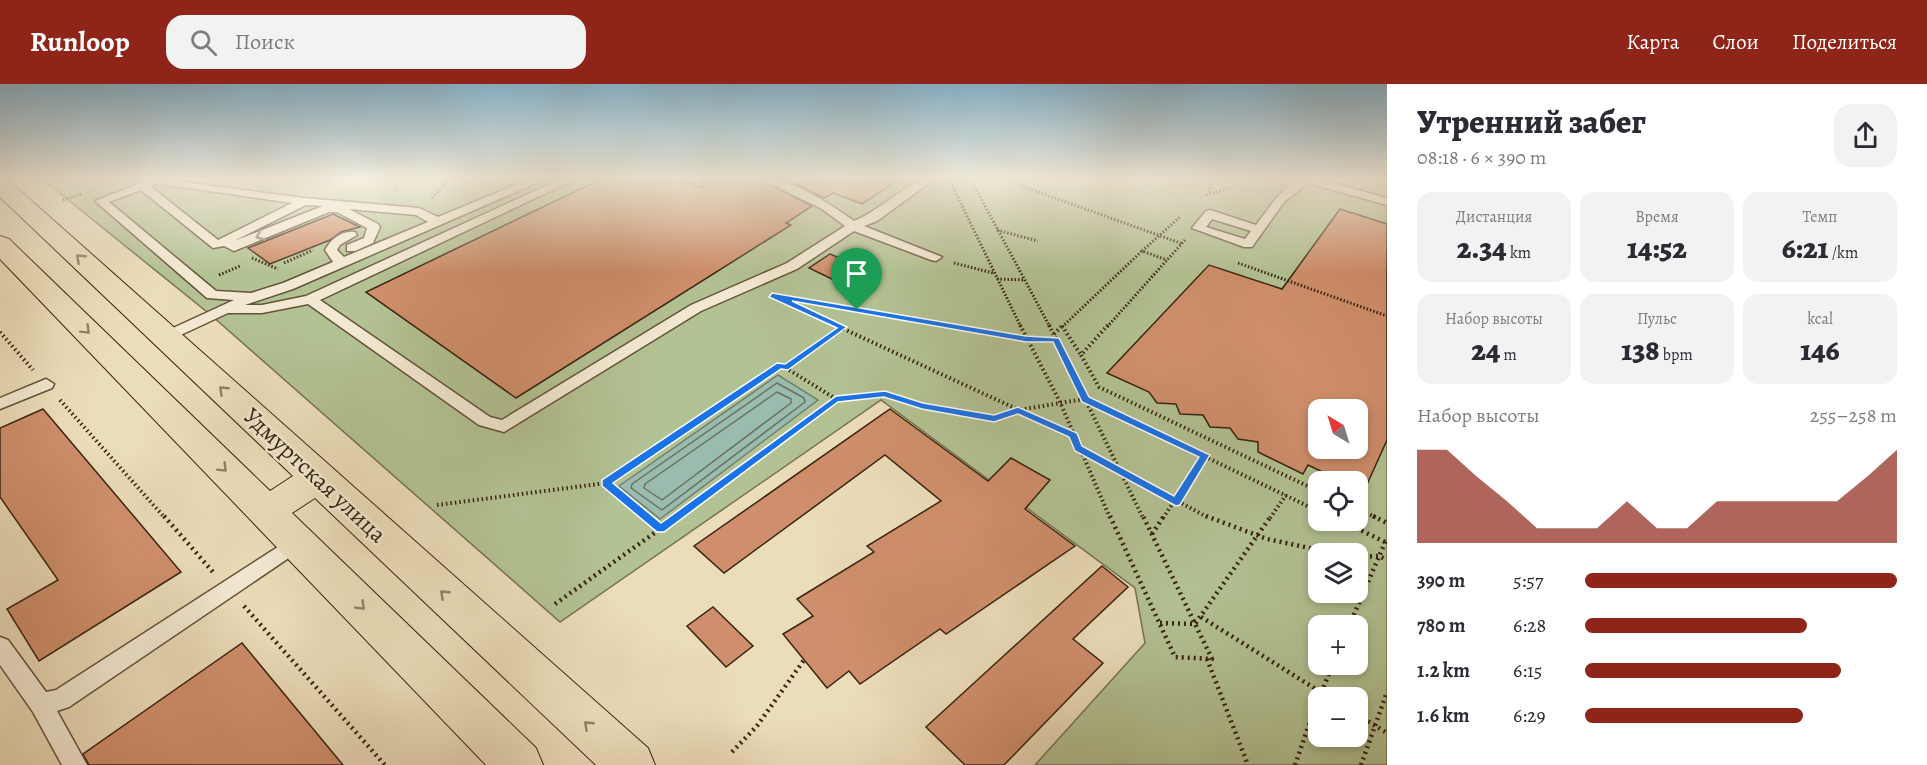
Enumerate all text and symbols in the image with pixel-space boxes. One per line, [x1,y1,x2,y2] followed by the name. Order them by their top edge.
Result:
[166,15,586,69] search box
[30,23,130,61] text: Runloop
[187,26,220,59] icon: search
[235,27,295,57] text: Поиск
[1626,28,1679,56] text: Карта
[1712,28,1759,56] text: Слои
[1792,28,1897,56] text: Поделиться
[1417,99,1646,144] text: Утренний забег
[1834,104,1897,167] button: share
[1417,144,1547,171] text: 08:18 · 6 × 390 m
[1456,206,1532,228] text: Дистанция
[1635,206,1679,228] text: Время
[1803,206,1837,228] text: Темп
[1457,228,1507,268] text: 2.34
[1627,228,1687,268] text: 14:52
[1782,228,1829,268] text: 6:21
[255,229,266,241] one-way arrow
[1507,242,1531,264] text: km
[1829,242,1858,264] text: /km
[831,248,882,310] pin
[76,254,87,265] one-way arrow
[840,257,873,290] icon: arrive
[1445,308,1543,330] text: Набор высоты
[1637,308,1677,330] text: Пульс
[1807,308,1833,330] text: kcal
[78,322,89,333] one-way arrow
[1471,330,1500,370] text: 24
[1621,330,1660,370] text: 138
[1800,330,1840,370] text: 146
[1500,344,1517,366] text: m
[1660,344,1693,366] text: bpm
[220,387,231,398] one-way arrow
[1308,399,1368,459] north arrow
[1308,399,1368,747] map controls
[236,400,394,550] street label: Удмуртская улица
[1417,402,1540,429] text: Набор высоты
[1810,402,1897,429] text: 255–258 m
[217,461,227,472] one-way arrow
[1308,471,1368,531] button: locate
[1308,543,1368,603] button: layers
[1417,567,1465,594] text: 390 m
[1513,567,1543,594] text: 5:57
[440,590,451,601] one-way arrow
[354,600,365,610] one-way arrow
[1417,612,1465,639] text: 780 m
[1513,612,1546,639] text: 6:28
[1308,615,1368,675] button: +
[1417,657,1470,684] text: 1.2 km
[1513,657,1542,684] text: 6:15
[1308,687,1368,747] button: −
[1417,702,1470,729] text: 1.6 km
[1513,702,1546,729] text: 6:29
[584,722,595,733] one-way arrow

